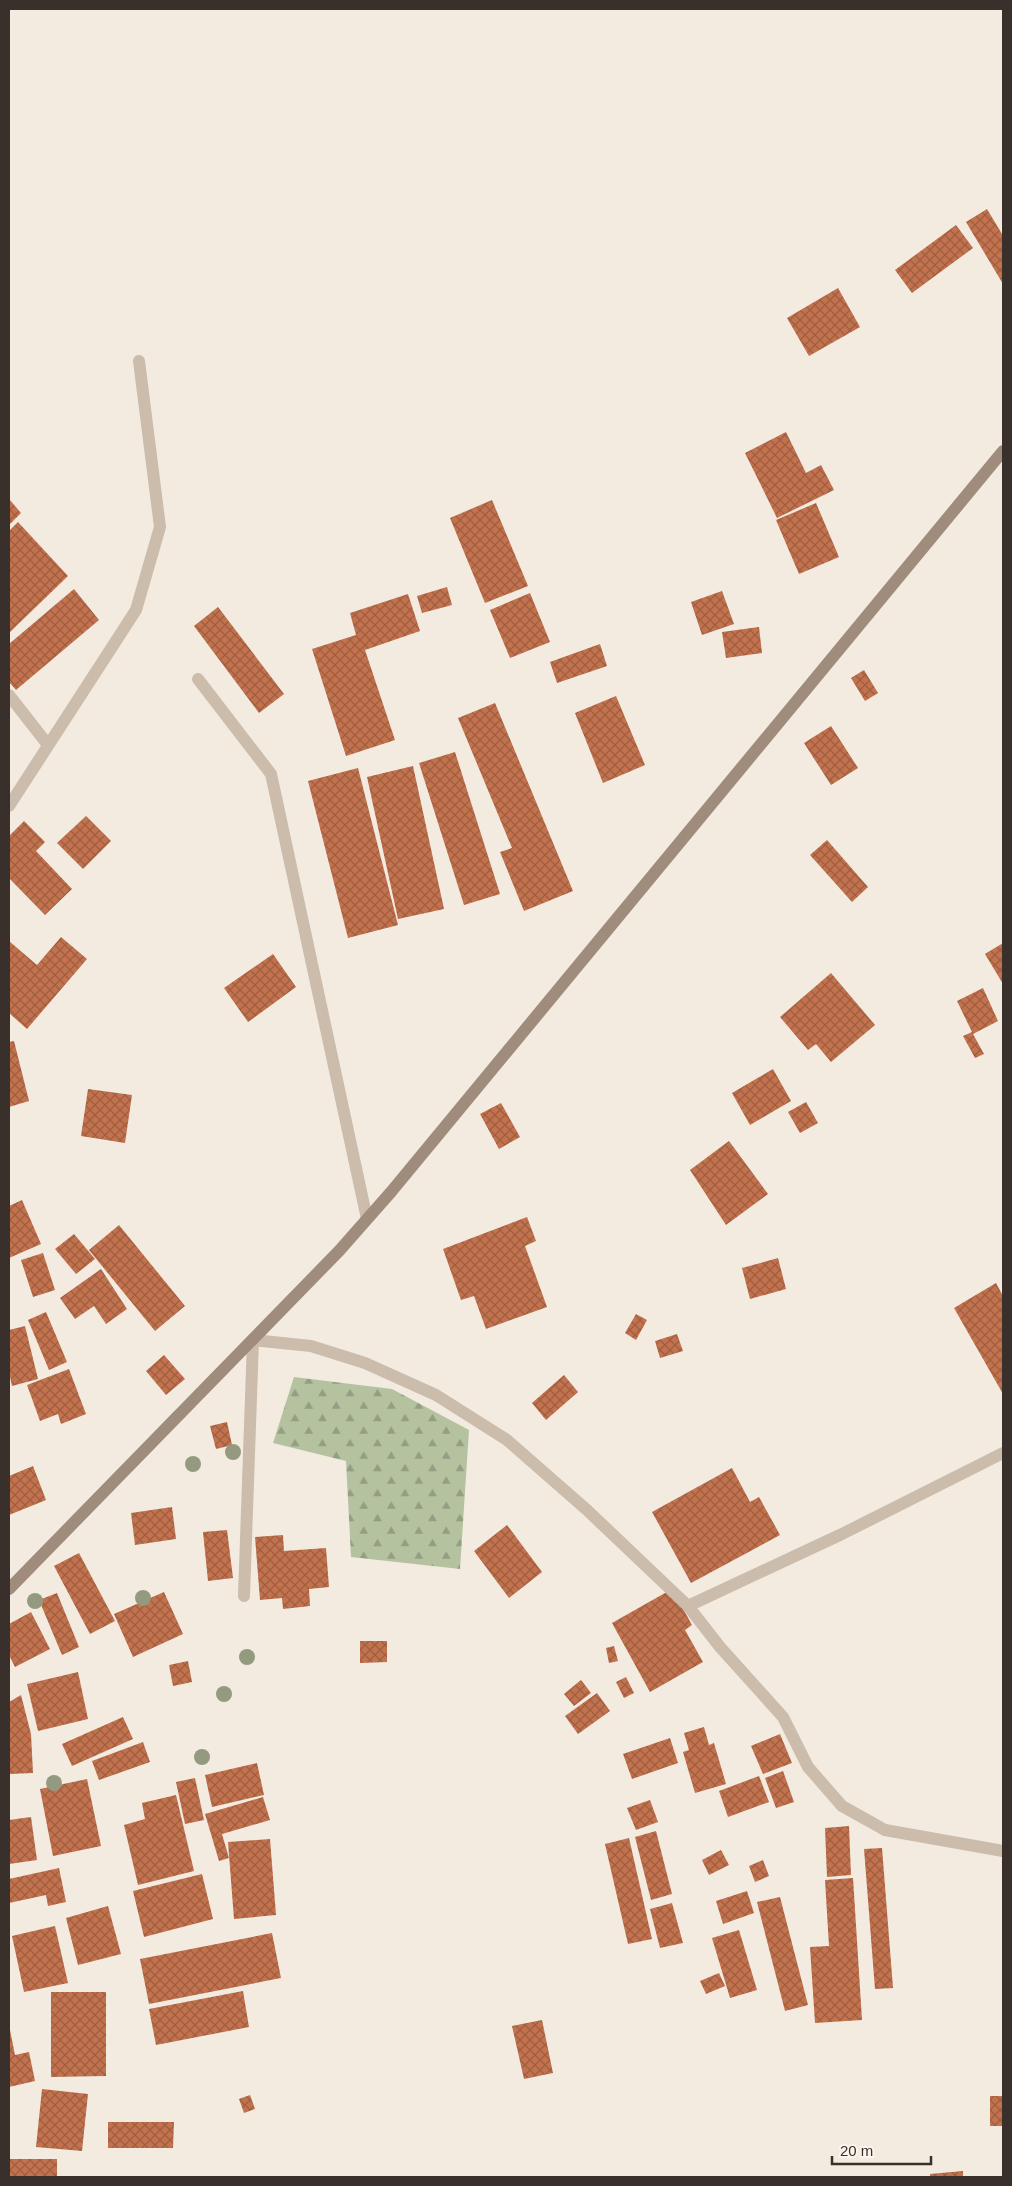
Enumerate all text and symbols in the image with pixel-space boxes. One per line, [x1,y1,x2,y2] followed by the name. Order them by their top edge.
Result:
[832,2134,931,2166] scale bar
[840,2142,873,2159] text: 20 m

